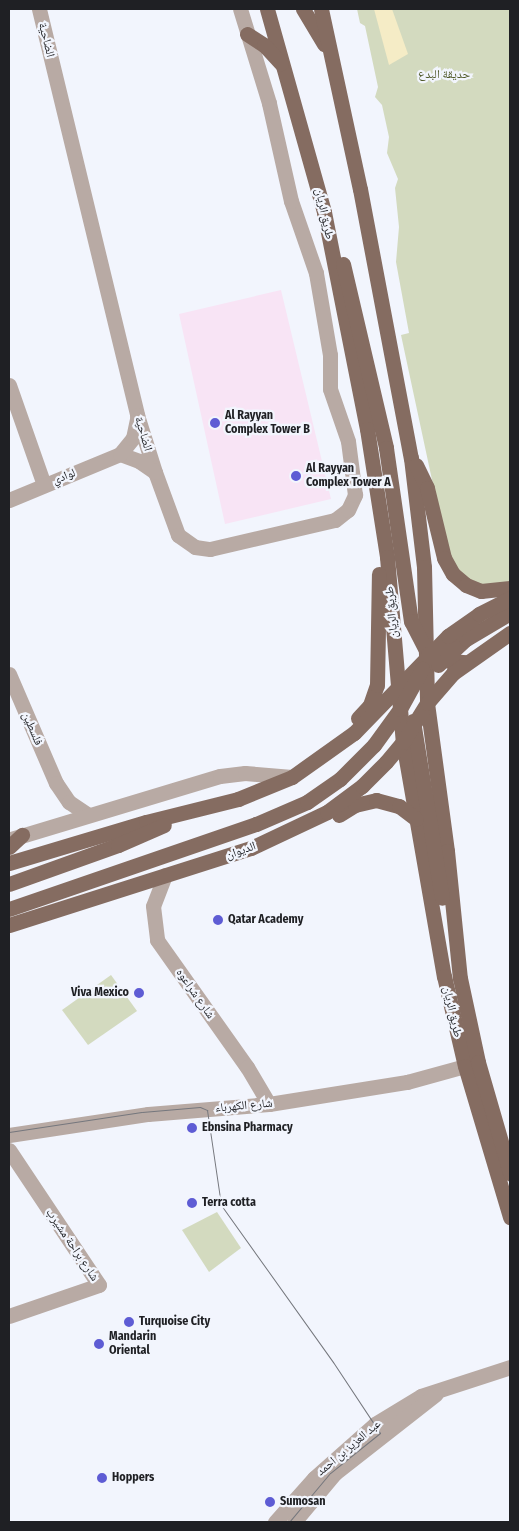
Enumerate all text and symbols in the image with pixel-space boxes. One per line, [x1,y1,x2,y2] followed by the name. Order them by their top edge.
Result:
[35,21,57,59] street label: الضاحية
[418,68,470,82] park label: حديقة البدع
[312,187,336,241] street label: طريق الريان
[225,409,310,437] place label: Al Rayyan Complex Tower B
[131,415,155,453] street label: الضاحية
[209,417,221,429] marker: Al Rayyan Complex Tower B
[306,462,391,490] place label: Al Rayyan Complex Tower A
[50,466,78,488] street label: لوادي
[290,470,302,482] marker: Al Rayyan Complex Tower A
[383,586,401,638] street label: طريق الريان
[19,710,45,748] street label: فلسطين
[224,839,258,863] street label: الديوان
[228,913,303,927] place label: Qatar Academy
[212,914,224,926] marker: Qatar Academy
[173,966,217,1022] street label: شارع شراعوه
[439,985,465,1039] street label: طريق الريان
[71,986,129,1000] place label: Viva Mexico
[133,987,145,999] marker: Viva Mexico
[215,1096,273,1116] street label: شارع الكهرباء
[202,1121,293,1135] place label: Ebnsina Pharmacy
[186,1122,198,1134] marker: Ebnsina Pharmacy
[202,1196,256,1210] place label: Terra cotta
[186,1197,198,1209] marker: Terra cotta
[42,1206,102,1284] street label: شارع براحة مشيرب
[139,1315,210,1329] place label: Turquoise City
[123,1316,135,1328] marker: Turquoise City
[109,1330,156,1358] place label: Mandarin Oriental
[93,1338,105,1350] marker: Mandarin Oriental
[314,1417,384,1479] street label: عبد العزيز بن احمد
[112,1471,154,1485] place label: Hoppers
[96,1472,108,1484] marker: Hoppers
[280,1495,325,1509] place label: Sumosan
[264,1496,276,1508] marker: Sumosan

